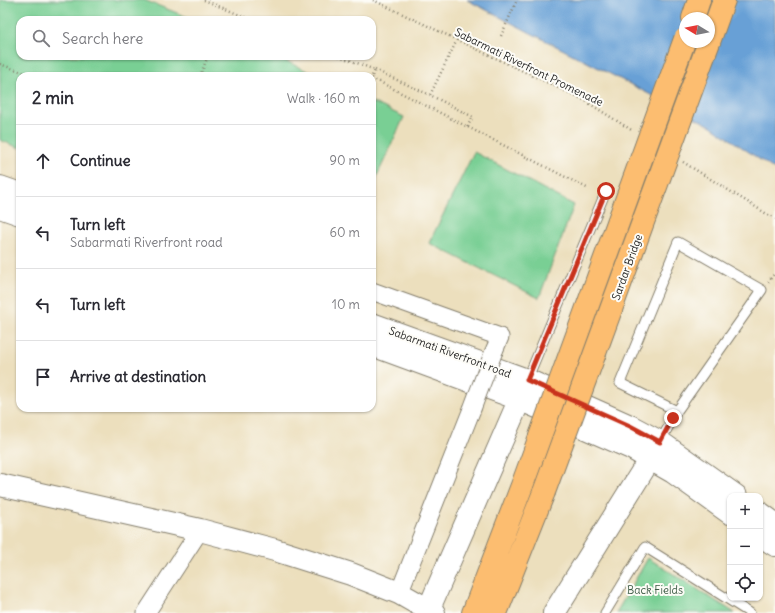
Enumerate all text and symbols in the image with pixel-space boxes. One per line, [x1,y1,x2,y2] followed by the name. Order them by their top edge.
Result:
[679,12,715,48] north arrow
[16,16,376,60] search box
[452,25,606,109] street label: Sabarmati Riverfront Promenade
[30,27,52,49] icon: search
[62,29,143,48] text: Search here
[32,87,74,109] text: 2 min
[287,90,360,107] text: Walk · 160 m
[32,150,54,172] icon: ahead
[70,151,131,170] text: Continue
[329,152,360,169] text: 90 m
[597,182,615,200] route start
[70,215,125,234] text: Turn left
[32,222,54,244] icon: left
[329,224,360,241] text: 60 m
[609,232,645,302] street label: Sardar Bridge
[70,234,223,251] text: Sabarmati Riverfront road
[32,294,54,316] icon: left
[70,295,125,314] text: Turn left
[332,296,360,313] text: 10 m
[387,323,514,381] street label: Sabarmati Riverfront road
[32,366,54,388] icon: arrive
[70,367,206,386] text: Arrive at destination
[664,409,682,427] route end
[727,493,763,601] map controls
[727,493,763,529] button: +
[727,529,763,565] button: −
[727,565,763,601] button: locate
[627,583,683,597] park label: Back Fields

